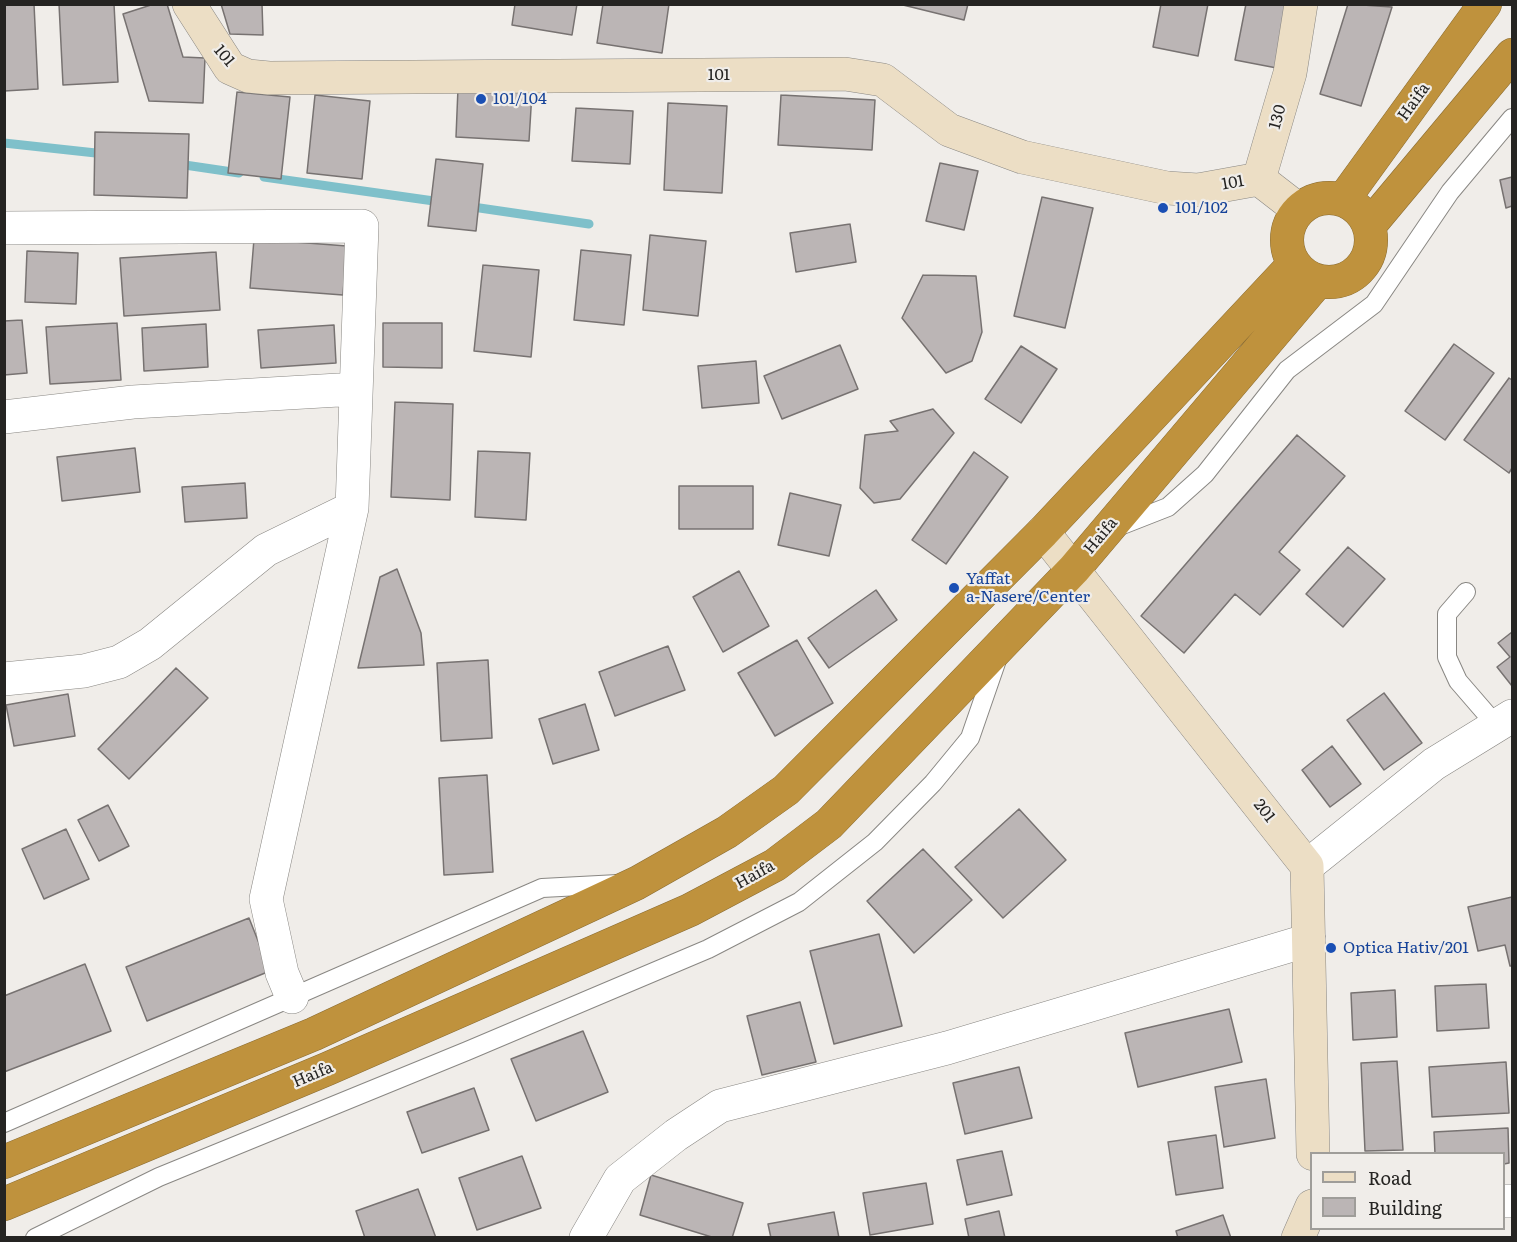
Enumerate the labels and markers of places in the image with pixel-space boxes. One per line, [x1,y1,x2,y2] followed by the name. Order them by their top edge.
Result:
[493,89,547,109] place label: 101/104
[474,92,488,106] marker: 101/104
[1175,198,1228,218] place label: 101/102
[1156,201,1170,215] marker: 101/102
[966,569,1090,607] place label: Yaffat a-Nasere/Center
[947,581,961,595] marker: Yaffat a-Nasere/Center
[1343,938,1469,958] place label: Optica Hativ/201
[1324,941,1338,955] marker: Optica Hativ/201

